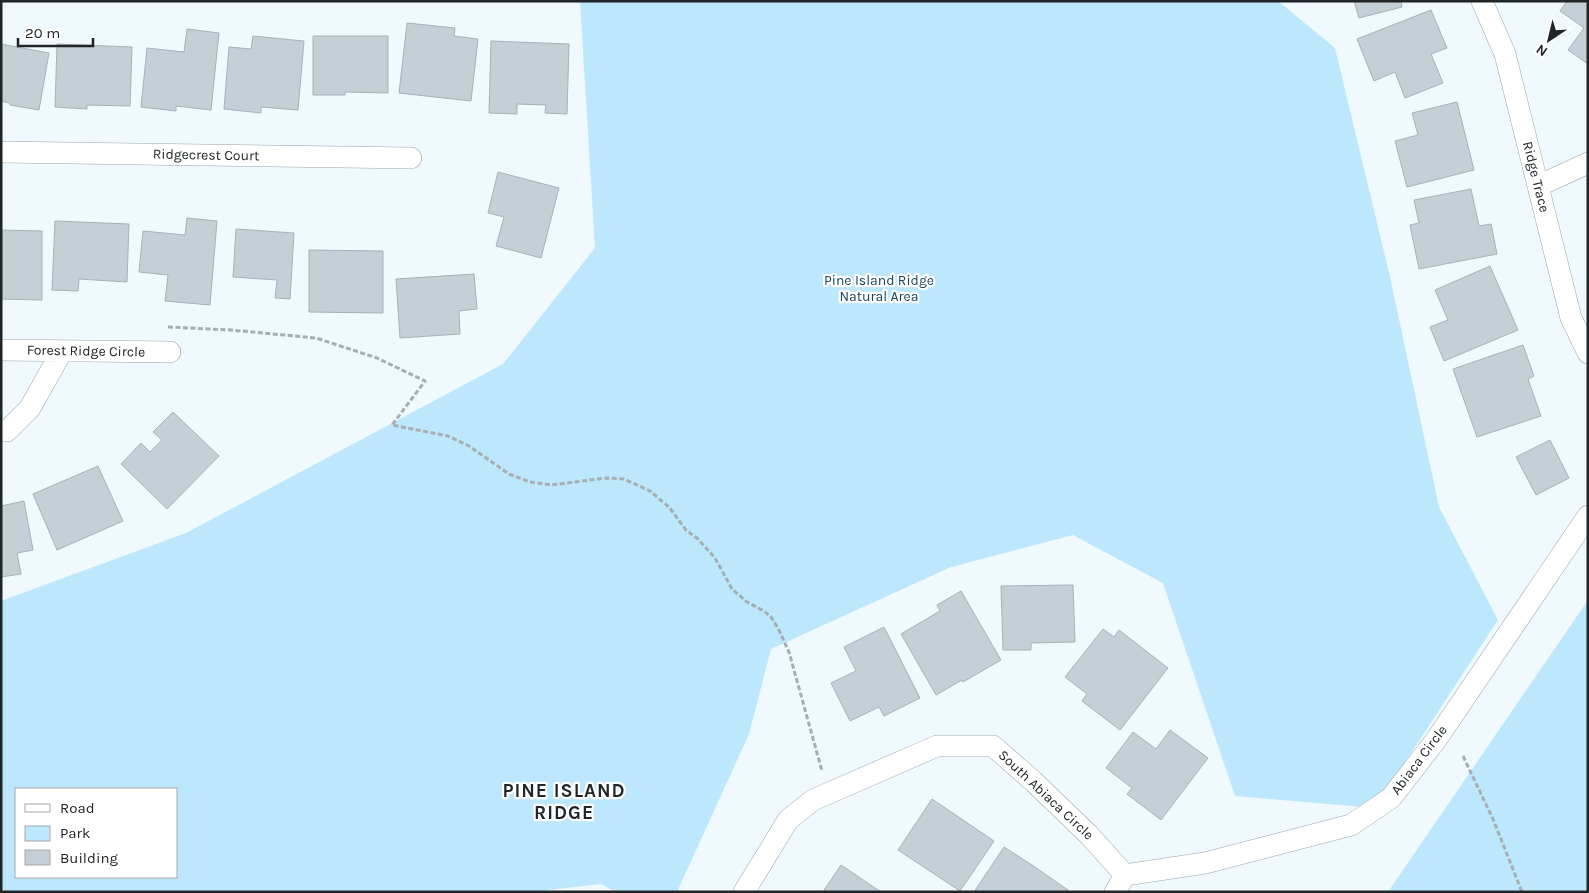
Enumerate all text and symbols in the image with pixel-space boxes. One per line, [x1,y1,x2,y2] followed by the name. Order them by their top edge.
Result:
[18,15,92,47] scale bar
[1524,15,1574,65] north arrow
[25,24,60,42] text: 20 m
[1533,40,1551,60] text: N
[1519,140,1553,214] street label: Ridge Trace
[153,146,259,164] street label: Ridgecrest Court
[824,272,934,305] park label: Pine Island Ridge Natural Area
[27,341,145,361] street label: Forest Ridge Circle
[1387,722,1451,798] street label: Abiaca Circle
[995,746,1097,844] street label: South Abiaca Circle
[502,780,626,824] district label: PINE ISLAND RIDGE
[15,788,178,878] legend
[60,799,95,817] text: Road
[60,824,90,842] text: Park
[60,849,118,867] text: Building

